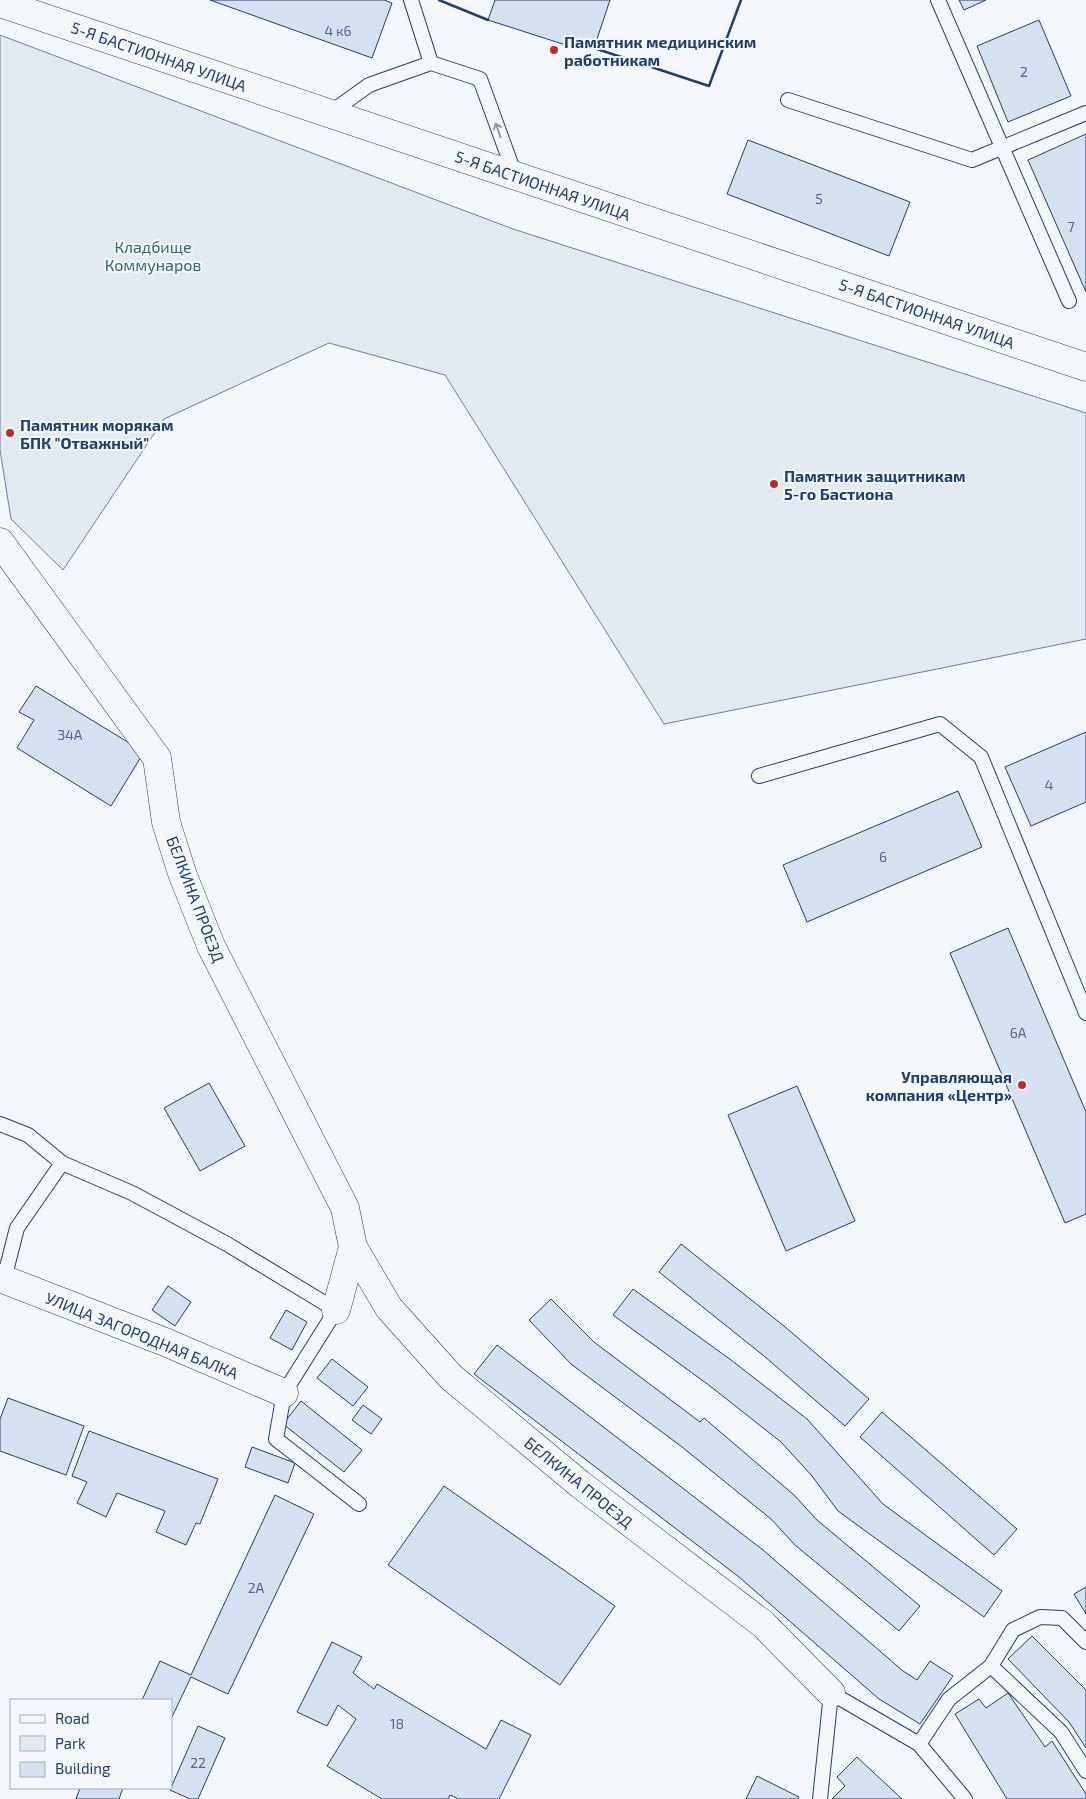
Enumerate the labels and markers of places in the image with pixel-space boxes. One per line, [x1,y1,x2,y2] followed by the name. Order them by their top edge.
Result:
[564,32,756,69] place label: Памятник медицинским работникам
[548,44,560,56] marker: Памятник медицинским работникам
[20,415,173,452] place label: Памятник морякам БПК "Отважный"
[4,427,16,439] marker: Памятник морякам БПК "Отважный"
[784,466,966,503] place label: Памятник защитникам 5-го Бастиона
[768,478,780,490] marker: Памятник защитникам 5-го Бастиона
[866,1067,1012,1104] place label: Управляющая компания «Центр»
[1016,1079,1028,1091] marker: Управляющая компания «Центр»

